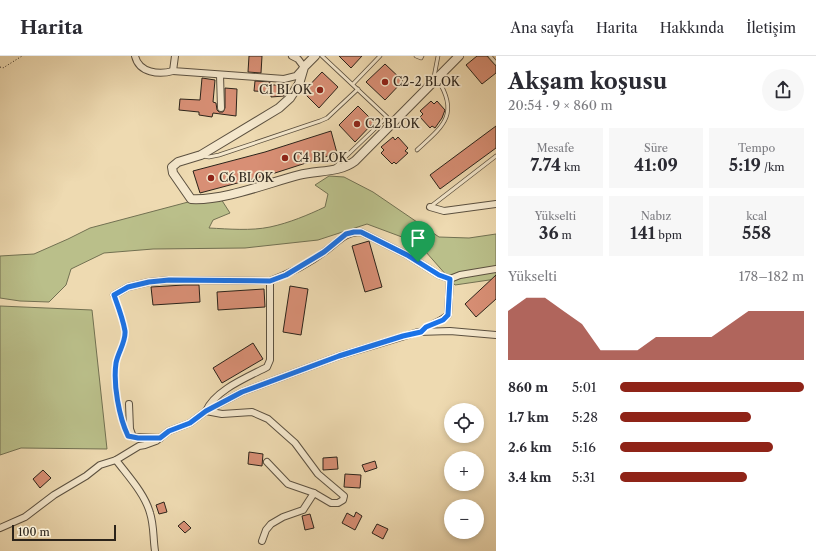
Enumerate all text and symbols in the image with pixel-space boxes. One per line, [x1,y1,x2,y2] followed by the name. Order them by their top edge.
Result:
[20,16,83,39] text: Harita
[511,19,574,37] text: Ana sayfa
[596,19,638,37] text: Harita
[660,19,724,37] text: Hakkında
[746,19,796,37] text: İletişim
[508,68,667,95] text: Akşam koşusu
[762,69,804,111] button: share
[393,74,461,89] place label: C2-2 BLOK
[380,77,390,87] marker: C2-2 BLOK
[259,82,313,97] place label: C1 BLOK
[315,85,325,95] marker: C1 BLOK
[508,97,613,113] text: 20:54 · 9 × 860 m
[365,116,420,131] place label: C2 BLOK
[352,119,362,129] marker: C2 BLOK
[537,141,574,155] text: Mesafe
[644,141,668,155] text: Süre
[738,141,775,155] text: Tempo
[293,150,348,165] place label: C4 BLOK
[280,153,290,163] marker: C4 BLOK
[530,155,561,175] text: 7.74
[634,155,678,175] text: 41:09
[729,155,761,175] text: 5:19
[561,160,581,174] text: km
[761,160,785,174] text: /km
[219,170,275,185] place label: C6 BLOK
[206,173,216,183] marker: C6 BLOK
[535,209,576,223] text: Yükselti
[641,209,671,223] text: Nabız
[746,209,767,223] text: kcal
[401,221,435,262] pin
[539,223,559,243] text: 36
[630,223,655,243] text: 141
[742,223,771,243] text: 558
[407,227,429,249] icon: arrive
[559,228,572,242] text: m
[655,228,682,242] text: bpm
[508,268,557,284] text: Yükselti
[739,268,804,284] text: 178–182 m
[508,379,548,395] text: 860 m
[572,379,596,395] text: 5:01
[444,403,484,539] map controls
[444,403,484,443] button: locate
[508,409,549,425] text: 1.7 km
[572,409,598,425] text: 5:28
[508,439,552,455] text: 2.6 km
[572,439,596,455] text: 5:16
[444,451,484,491] button: +
[508,469,551,485] text: 3.4 km
[572,469,595,485] text: 5:31
[444,499,484,539] button: −
[12,523,116,542] scale bar
[18,525,50,539] text: 100 m

